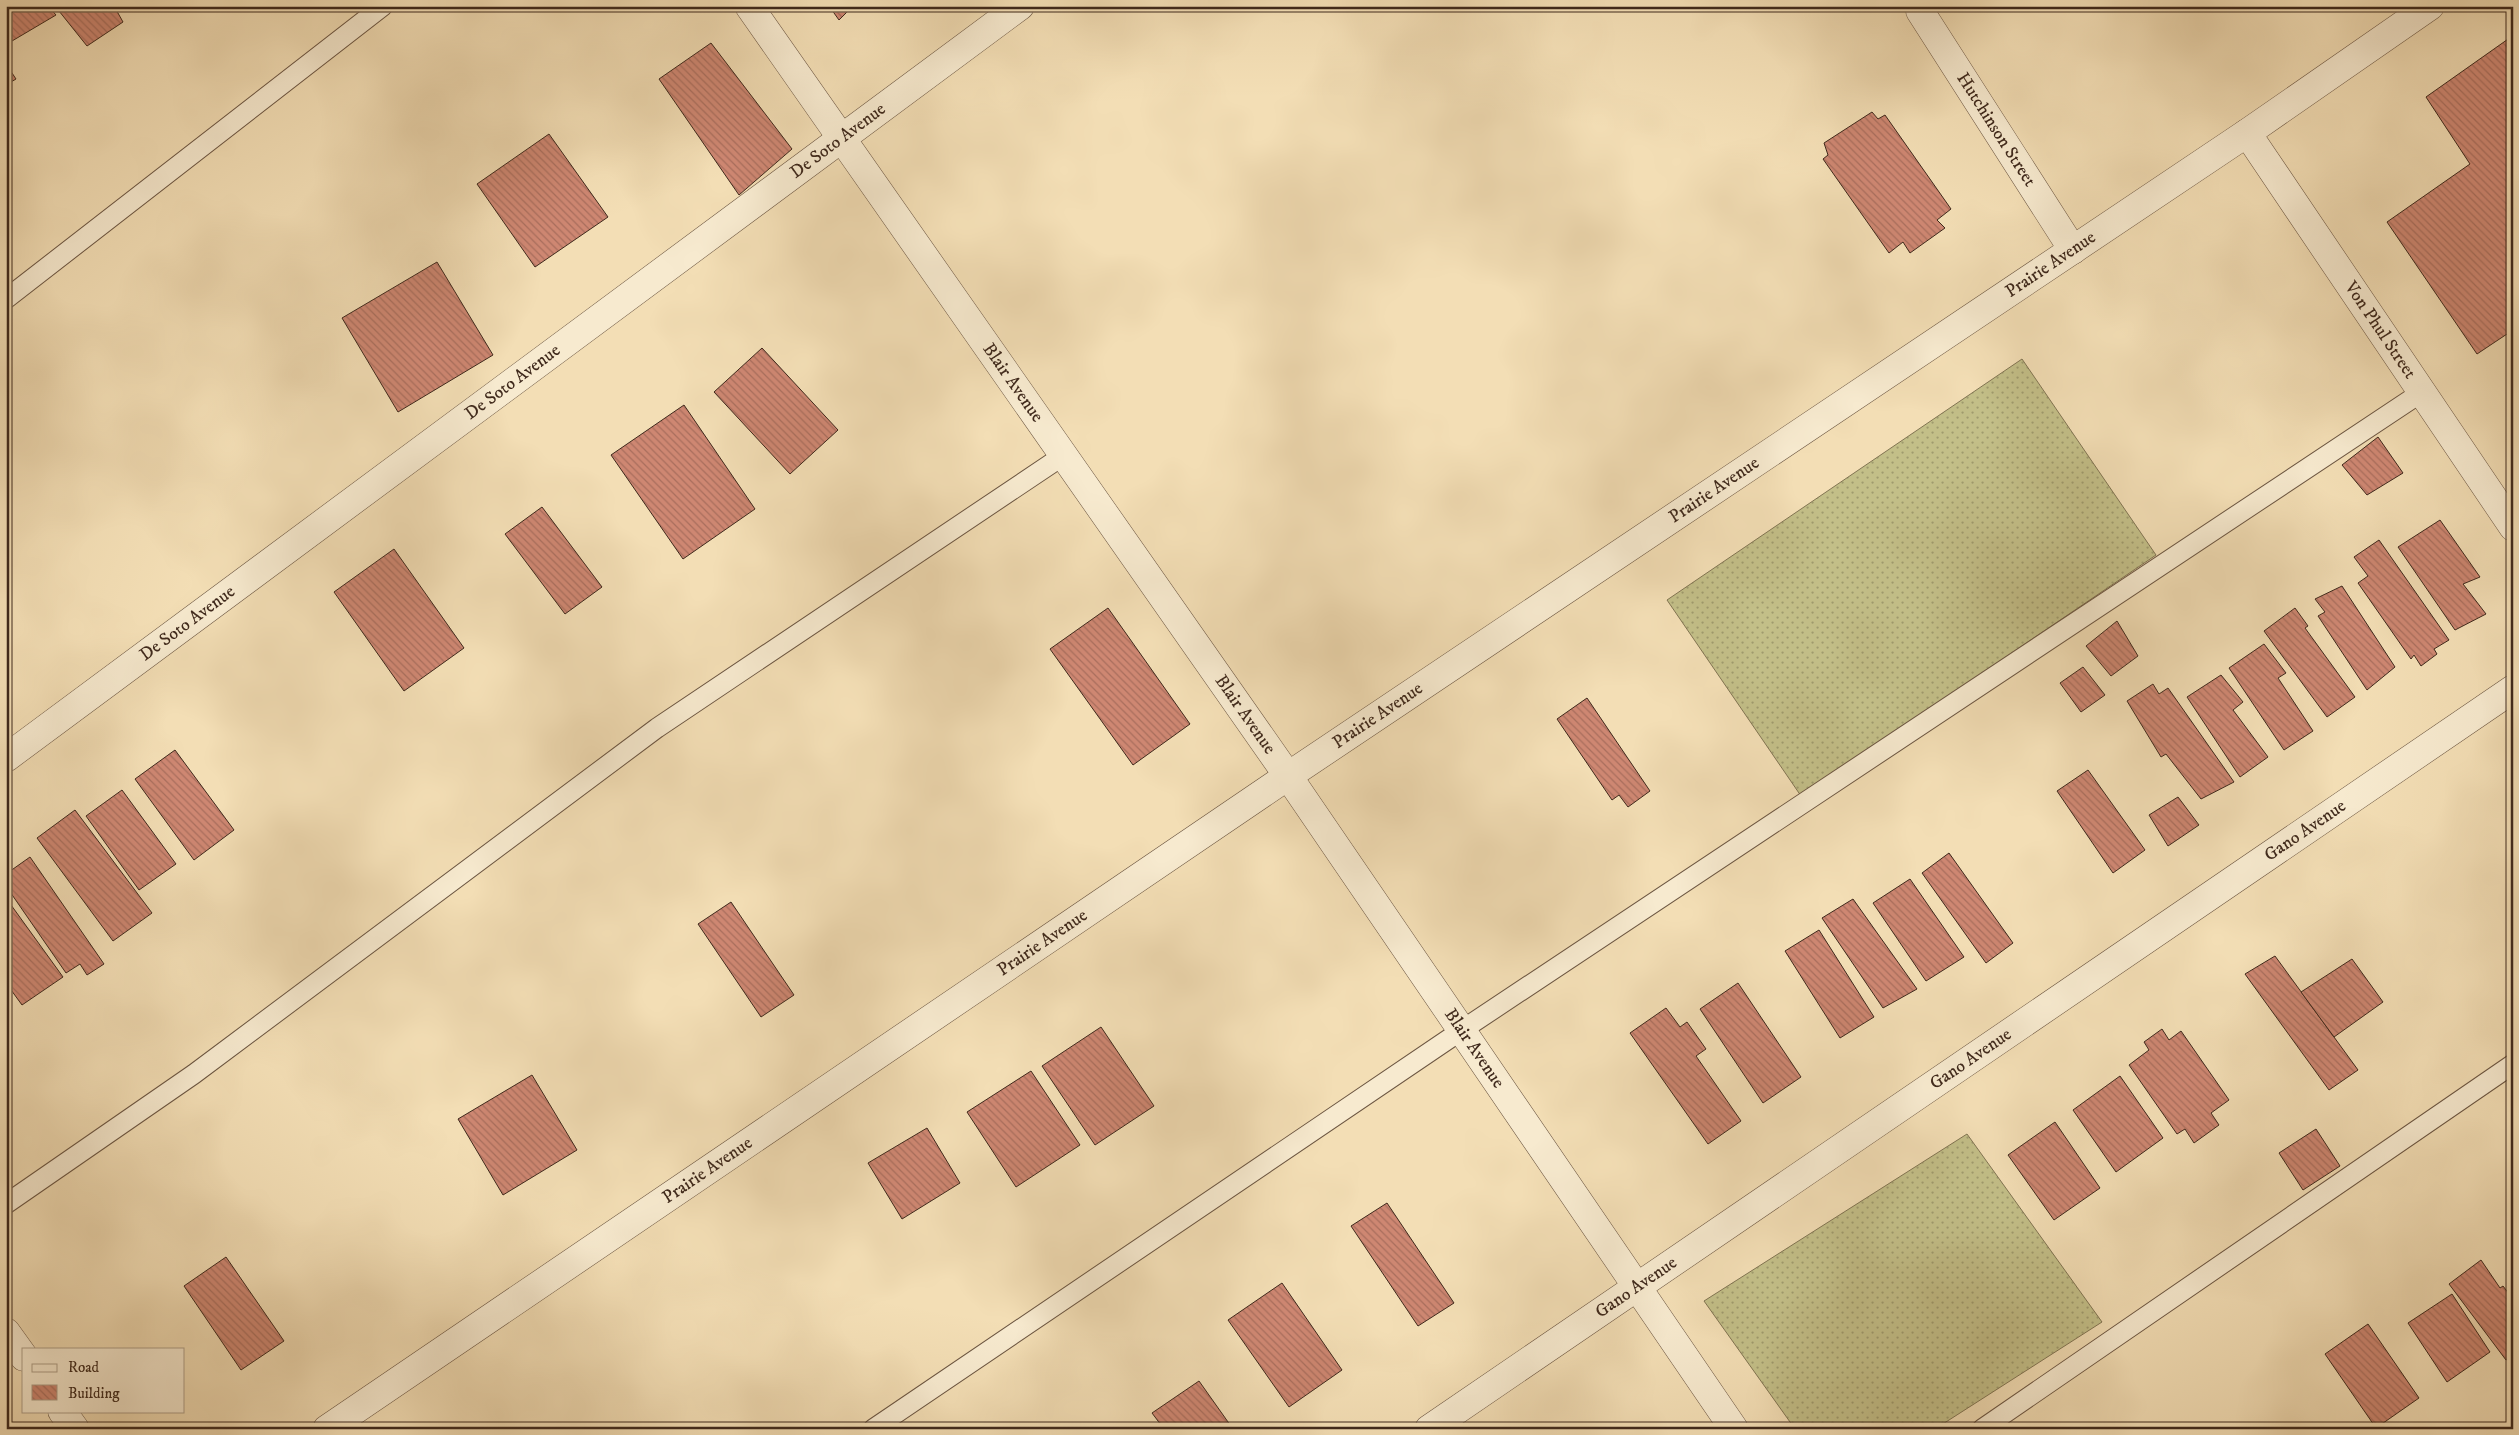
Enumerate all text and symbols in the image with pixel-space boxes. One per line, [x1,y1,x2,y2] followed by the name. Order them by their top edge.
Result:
[1951,69,2041,191] street label: Hutchinson Street
[786,98,890,183] street label: De Soto Avenue
[2001,227,2100,303] street label: Prairie Avenue
[2339,277,2421,383] street label: Von Phul Street
[978,339,1048,427] street label: Blair Avenue
[461,340,565,425] street label: De Soto Avenue
[1665,452,1764,528] street label: Prairie Avenue
[135,581,240,666] street label: De Soto Avenue
[1210,671,1280,758] street label: Blair Avenue
[1328,678,1427,754] street label: Prairie Avenue
[2260,795,2350,866] street label: Gano Avenue
[993,905,1092,981] street label: Prairie Avenue
[1439,1005,1509,1093] street label: Blair Avenue
[1926,1024,2016,1095] street label: Gano Avenue
[658,1132,757,1209] street label: Prairie Avenue
[1591,1252,1681,1323] street label: Gano Avenue
[22,1348,185,1412] legend
[68,1358,100,1377] text: Road
[68,1384,120,1403] text: Building

